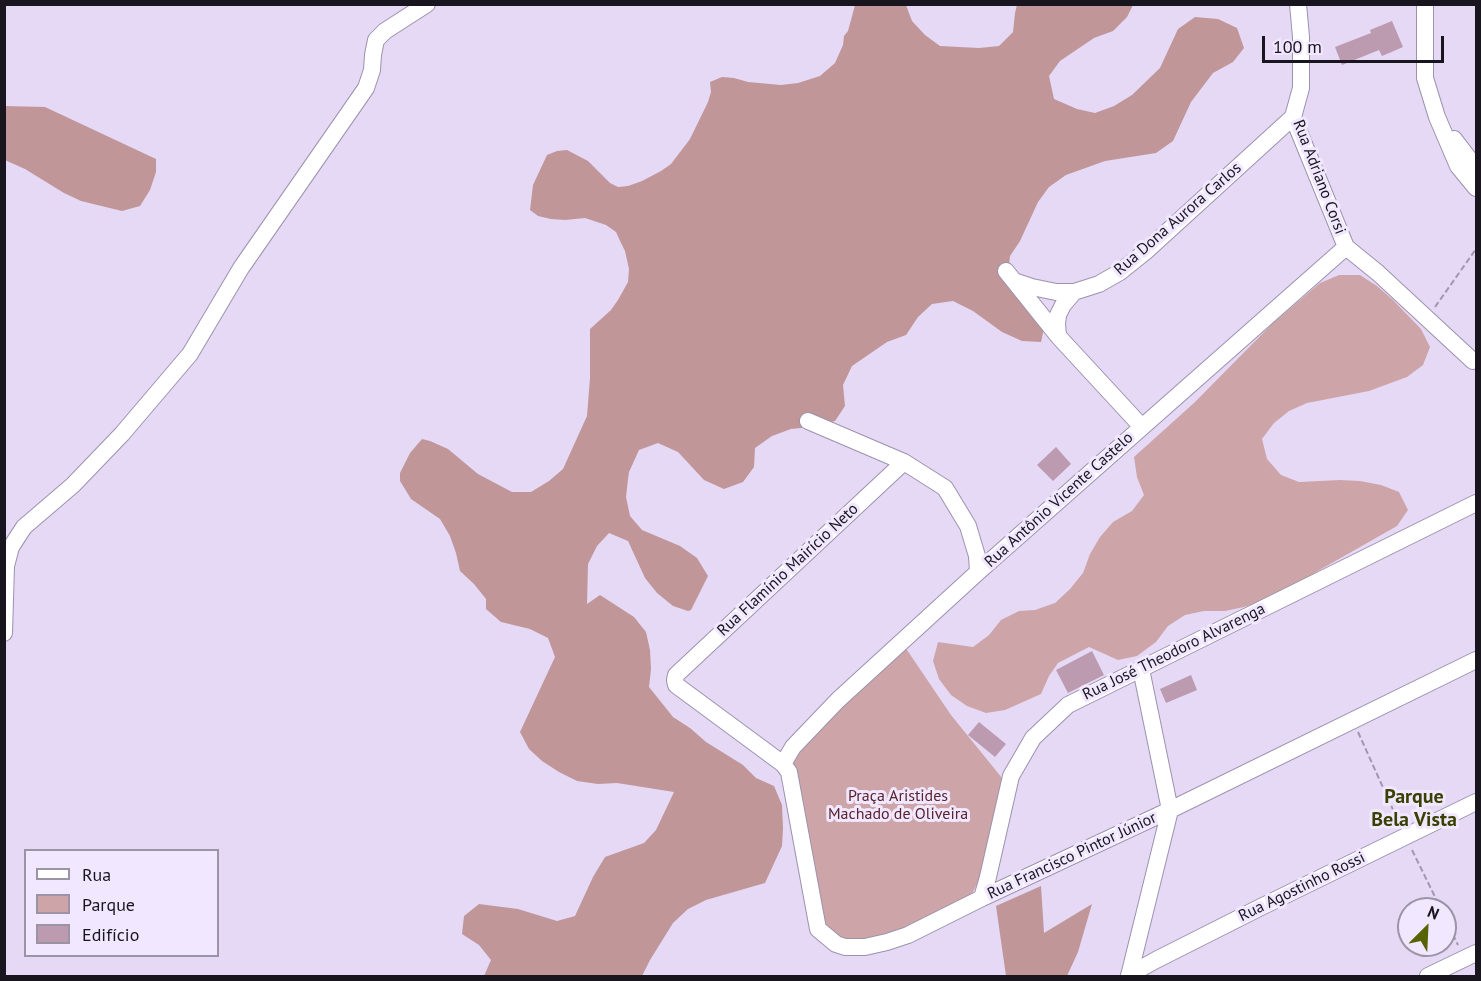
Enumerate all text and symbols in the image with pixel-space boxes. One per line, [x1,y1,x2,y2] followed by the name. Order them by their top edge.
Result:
[1265,24,1446,62] scale bar
[1273,35,1322,58] text: 100 m
[1288,117,1350,237] street label: Rua Adriano Corsi
[1111,159,1245,279] street label: Rua Dona Aurora Carlos
[981,428,1137,572] street label: Rua Antônio Vicente Castelo
[713,500,863,640] street label: Rua Flamínio Mairício Neto
[1080,599,1268,705] street label: Rua José Theodoro Alvarenga
[1371,785,1457,832] district label: Parque Bela Vista
[828,786,968,824] park label: Praça Aristides Machado de Oliveira
[984,808,1160,904] street label: Rua Francisco Pintor Júnior
[1236,848,1368,926] street label: Rua Agostinho Rossi
[24,849,219,957] legend
[82,863,111,886] text: Rua
[82,893,135,916] text: Parque
[1397,897,1457,957] north arrow
[1425,901,1442,924] text: N
[82,923,139,946] text: Edifício

